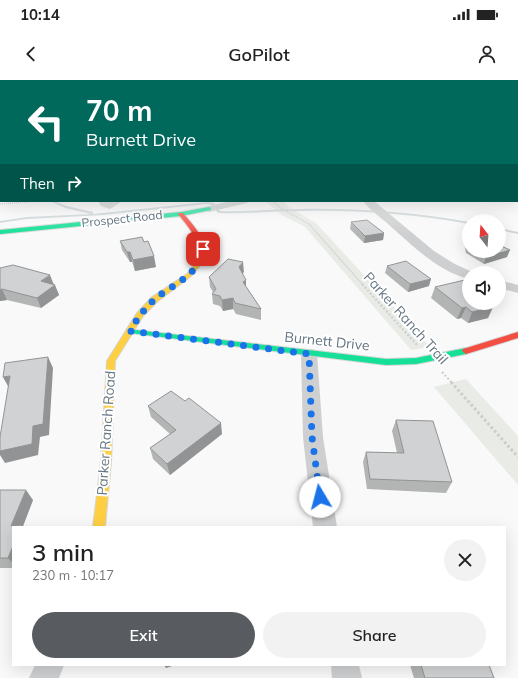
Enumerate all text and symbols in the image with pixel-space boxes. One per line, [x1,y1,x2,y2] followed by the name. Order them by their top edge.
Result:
[20,5,60,24] text: 10:14
[20,43,42,65] icon: back
[228,43,290,66] text: GoPilot
[476,43,498,65] icon: person
[86,93,152,128] text: 70 m
[20,96,72,148] icon: left
[86,128,196,151] text: Burnett Drive
[63,172,85,194] icon: right
[20,174,55,193] text: Then
[81,207,163,230] street label: Prospect Road
[462,214,506,258] north arrow
[462,214,506,310] map controls
[186,232,220,266] pin
[192,238,214,260] icon: arrive
[462,266,506,310] button: sound
[360,268,452,368] street label: Parker Ranch Trail
[283,328,371,354] street label: Burnett Drive
[93,370,119,496] street label: Parker Ranch Road
[299,476,341,518] position arrow
[32,537,94,567] text: 3 min
[444,539,486,581] button: close
[32,567,114,583] text: 230 m · 10:17
[32,612,255,658] button: Exit
[263,612,486,658] button: Share

